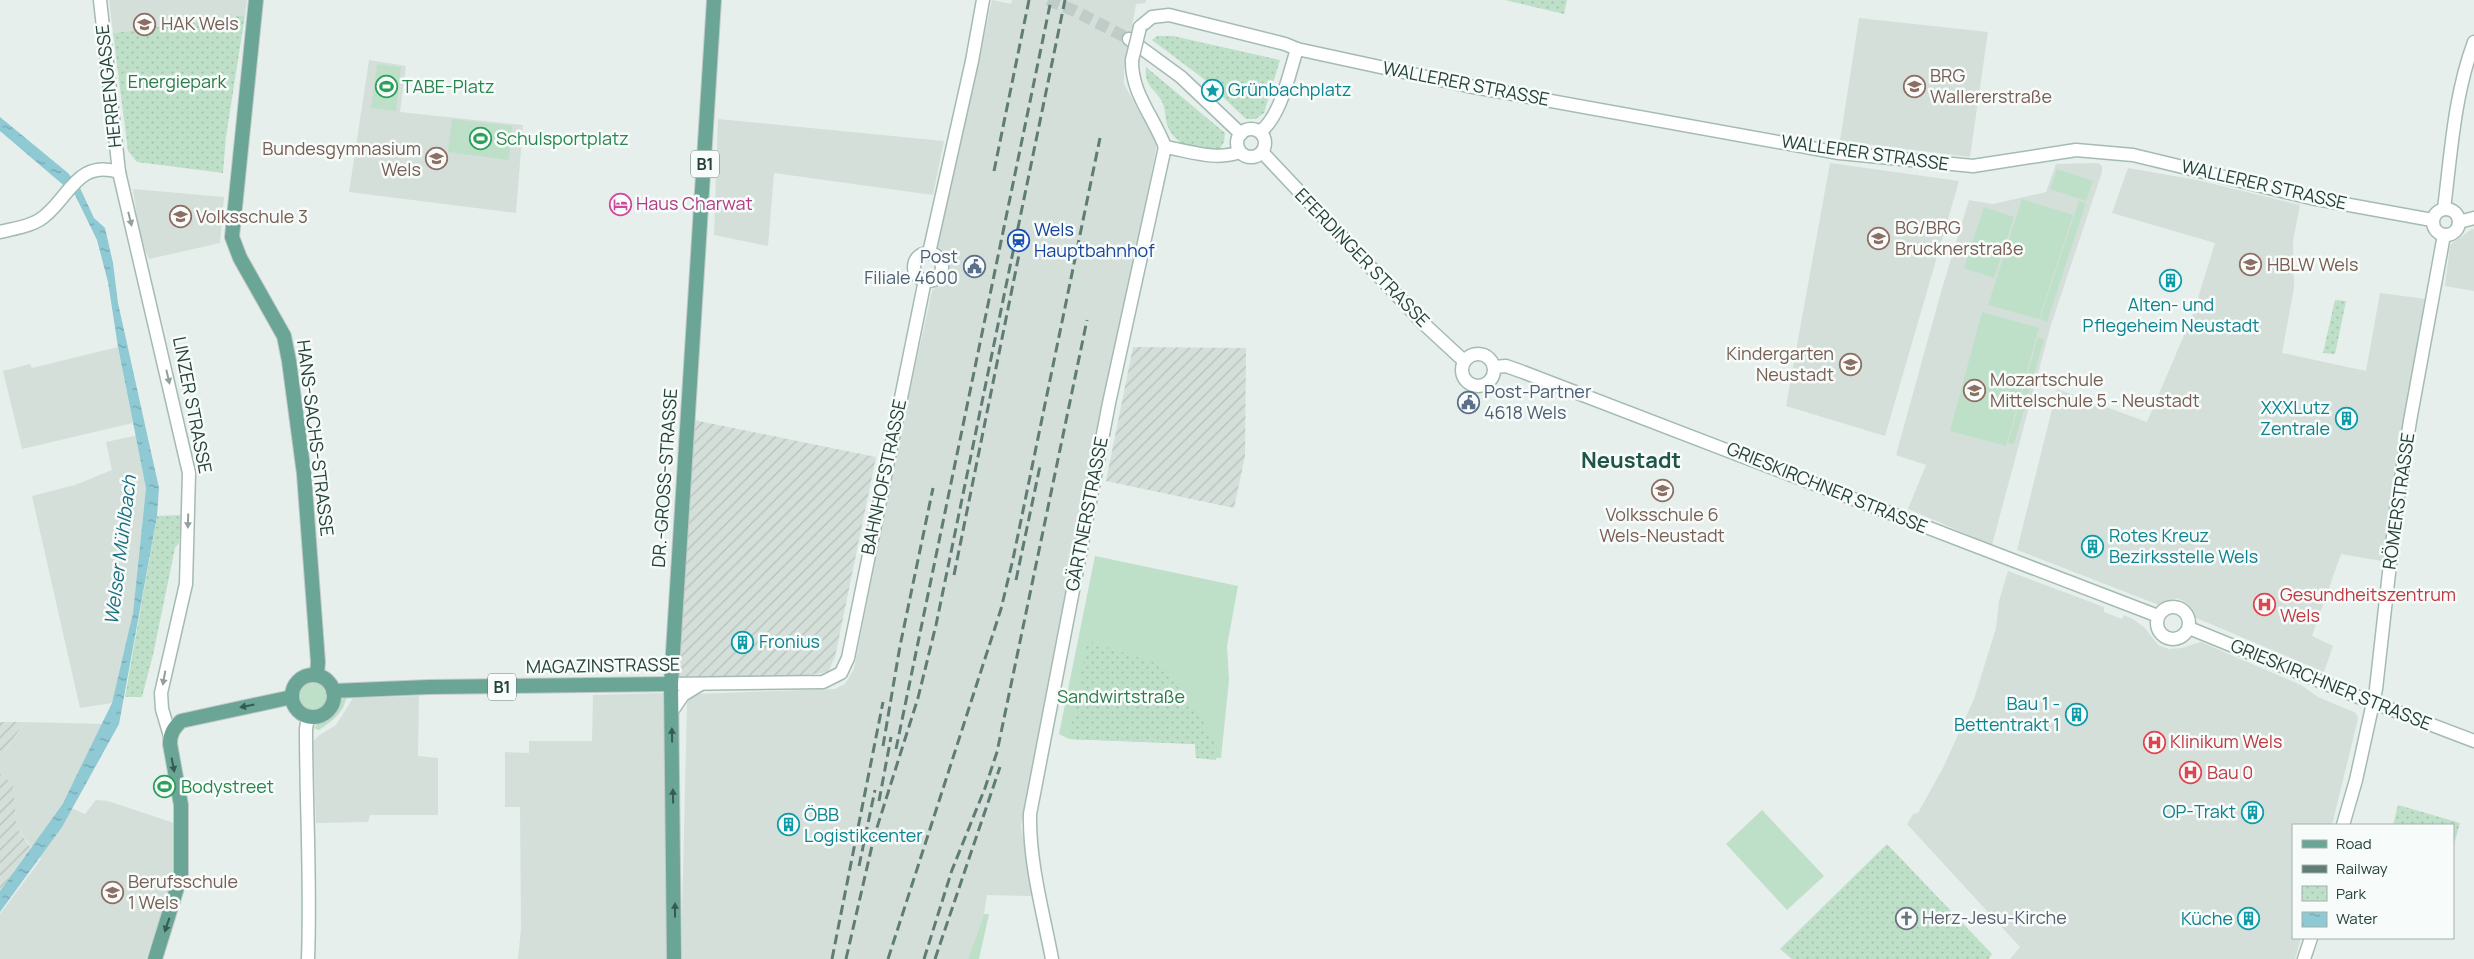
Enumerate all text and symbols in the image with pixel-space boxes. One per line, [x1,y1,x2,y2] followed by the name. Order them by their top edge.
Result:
[161,11,239,35] place label: HAK Wels
[133,12,157,36] school or university icon: HAK Wels
[90,23,126,149] street label: HERRENGASSE
[1381,55,1551,111] street label: WALLERER STRASSE
[1930,63,2052,108] place label: BRG Wallererstraße
[128,69,227,93] park label: Energiepark
[402,74,494,98] place label: TABE-Platz
[1902,74,1926,98] school or university icon: BRG Wallererstraße
[374,75,398,99] sports icon: TABE-Platz
[1228,77,1351,101] place label: Grünbachplatz
[1200,78,1224,102] place icon: Grünbachplatz
[496,126,629,150] place label: Schulsportplatz
[468,127,492,151] sports icon: Schulsportplatz
[1780,128,1951,176] street label: WALLERER STRASSE
[262,136,421,181] place label: Bundesgymnasium Wels
[425,147,449,171] school or university icon: Bundesgymnasium Wels
[691,150,719,178] road number: B1
[2179,153,2349,215] street label: WALLERER STRASSE
[1290,183,1435,332] street label: EFERDINGER STRASSE
[636,191,753,215] place label: Haus Charwat
[608,192,632,216] hotel icon: Haus Charwat
[196,204,308,228] place label: Volksschule 3
[168,205,192,229] school or university icon: Volksschule 3
[127,211,135,226] one-way arrow
[1895,215,2023,260] place label: BG/BRG Brucknerstraße
[1034,217,1155,262] place label: Wels Hauptbahnhof
[1867,226,1891,250] school or university icon: BG/BRG Brucknerstraße
[1006,228,1030,252] station icon: Wels Hauptbahnhof
[864,244,958,289] place label: Post Filiale 4600
[2267,252,2358,276] place label: HBLW Wels
[2239,253,2263,277] school or university icon: HBLW Wels
[962,255,986,279] public building icon: Post Filiale 4600
[2159,268,2183,292] building icon: Alten- und Pflegeheim Neustadt
[2083,292,2259,337] place label: Alten- und Pflegeheim Neustadt
[168,334,218,475] street label: LINZER STRASSE
[292,338,340,537] street label: HANS-SACHS-STRASSE
[1726,341,1834,386] place label: Kindergarten Neustadt
[1838,352,1862,376] school or university icon: Kindergarten Neustadt
[1990,367,2200,412] place label: Mozartschule Mittelschule 5 - Neustadt
[164,369,172,384] one-way arrow
[1962,378,1986,402] school or university icon: Mozartschule Mittelschule 5 - Neustadt
[1484,379,1592,424] place label: Post-Partner 4618 Wels
[646,388,682,568] street label: DR.-GROSS-STRASSE
[1456,390,1480,414] public building icon: Post-Partner 4618 Wels
[2260,395,2330,440] place label: XXXLutz Zentrale
[855,397,911,557] street label: BAHNHOFSTRASSE
[2334,406,2358,430] building icon: XXXLutz Zentrale
[2377,431,2420,571] street label: RÖMERSTRASSE
[1059,435,1113,593] street label: GÄRTNERSTRASSE
[1723,436,1931,538] street label: GRIESKIRCHNER STRASSE
[1581,445,1681,475] district label: Neustadt
[98,473,142,626] water label: Welser Mühlbach
[1650,478,1674,502] school or university icon: Volksschule 6 Wels-Neustadt
[1599,502,1725,547] place label: Volksschule 6 Wels-Neustadt
[184,514,192,530] one-way arrow
[2109,523,2258,568] place label: Rotes Kreuz Bezirksstelle Wels
[2081,534,2105,558] building icon: Rotes Kreuz Bezirksstelle Wels
[2280,582,2456,627] place label: Gesundheitszentrum Wels
[2252,593,2276,617] hospital icon: Gesundheitszentrum Wels
[759,629,820,653] place label: Fronius
[731,630,755,654] building icon: Fronius
[2227,633,2435,735] street label: GRIESKIRCHNER STRASSE
[526,652,680,678] street label: MAGAZINSTRASSE
[159,670,167,686] one-way arrow
[488,674,516,700] road number: B1
[1057,684,1185,708] park label: Sandwirtstraße
[1954,691,2060,736] place label: Bau 1 - Bettentrakt 1
[240,702,255,710] one-way arrow
[2064,702,2088,726] building icon: Bau 1 - Bettentrakt 1
[668,727,676,743] one-way arrow
[2170,729,2282,753] place label: Klinikum Wels
[2142,730,2166,754] hospital icon: Klinikum Wels
[170,758,178,774] one-way arrow
[2207,760,2253,784] place label: Bau 0
[2179,761,2203,785] hospital icon: Bau 0
[181,774,274,798] place label: Bodystreet
[153,775,177,799] sports icon: Bodystreet
[669,788,677,804] one-way arrow
[2162,799,2236,823] place label: OP-Trakt
[2240,800,2264,824] building icon: OP-Trakt
[804,802,923,847] place label: ÖBB Logistikcenter
[776,813,800,837] building icon: ÖBB Logistikcenter
[2292,824,2454,939] legend
[2336,833,2372,854] text: Road
[2336,858,2388,879] text: Railway
[128,869,238,914] place label: Berufsschule 1 Wels
[100,880,124,904] school or university icon: Berufsschule 1 Wels
[2336,883,2366,904] text: Park
[671,902,679,918] one-way arrow
[1922,905,2067,929] place label: Herz-Jesu-Kirche
[1894,906,1918,930] church icon: Herz-Jesu-Kirche
[2181,906,2233,930] place label: Küche
[2237,907,2261,931] building icon: Küche
[2336,908,2378,929] text: Water
[163,918,171,933] one-way arrow

